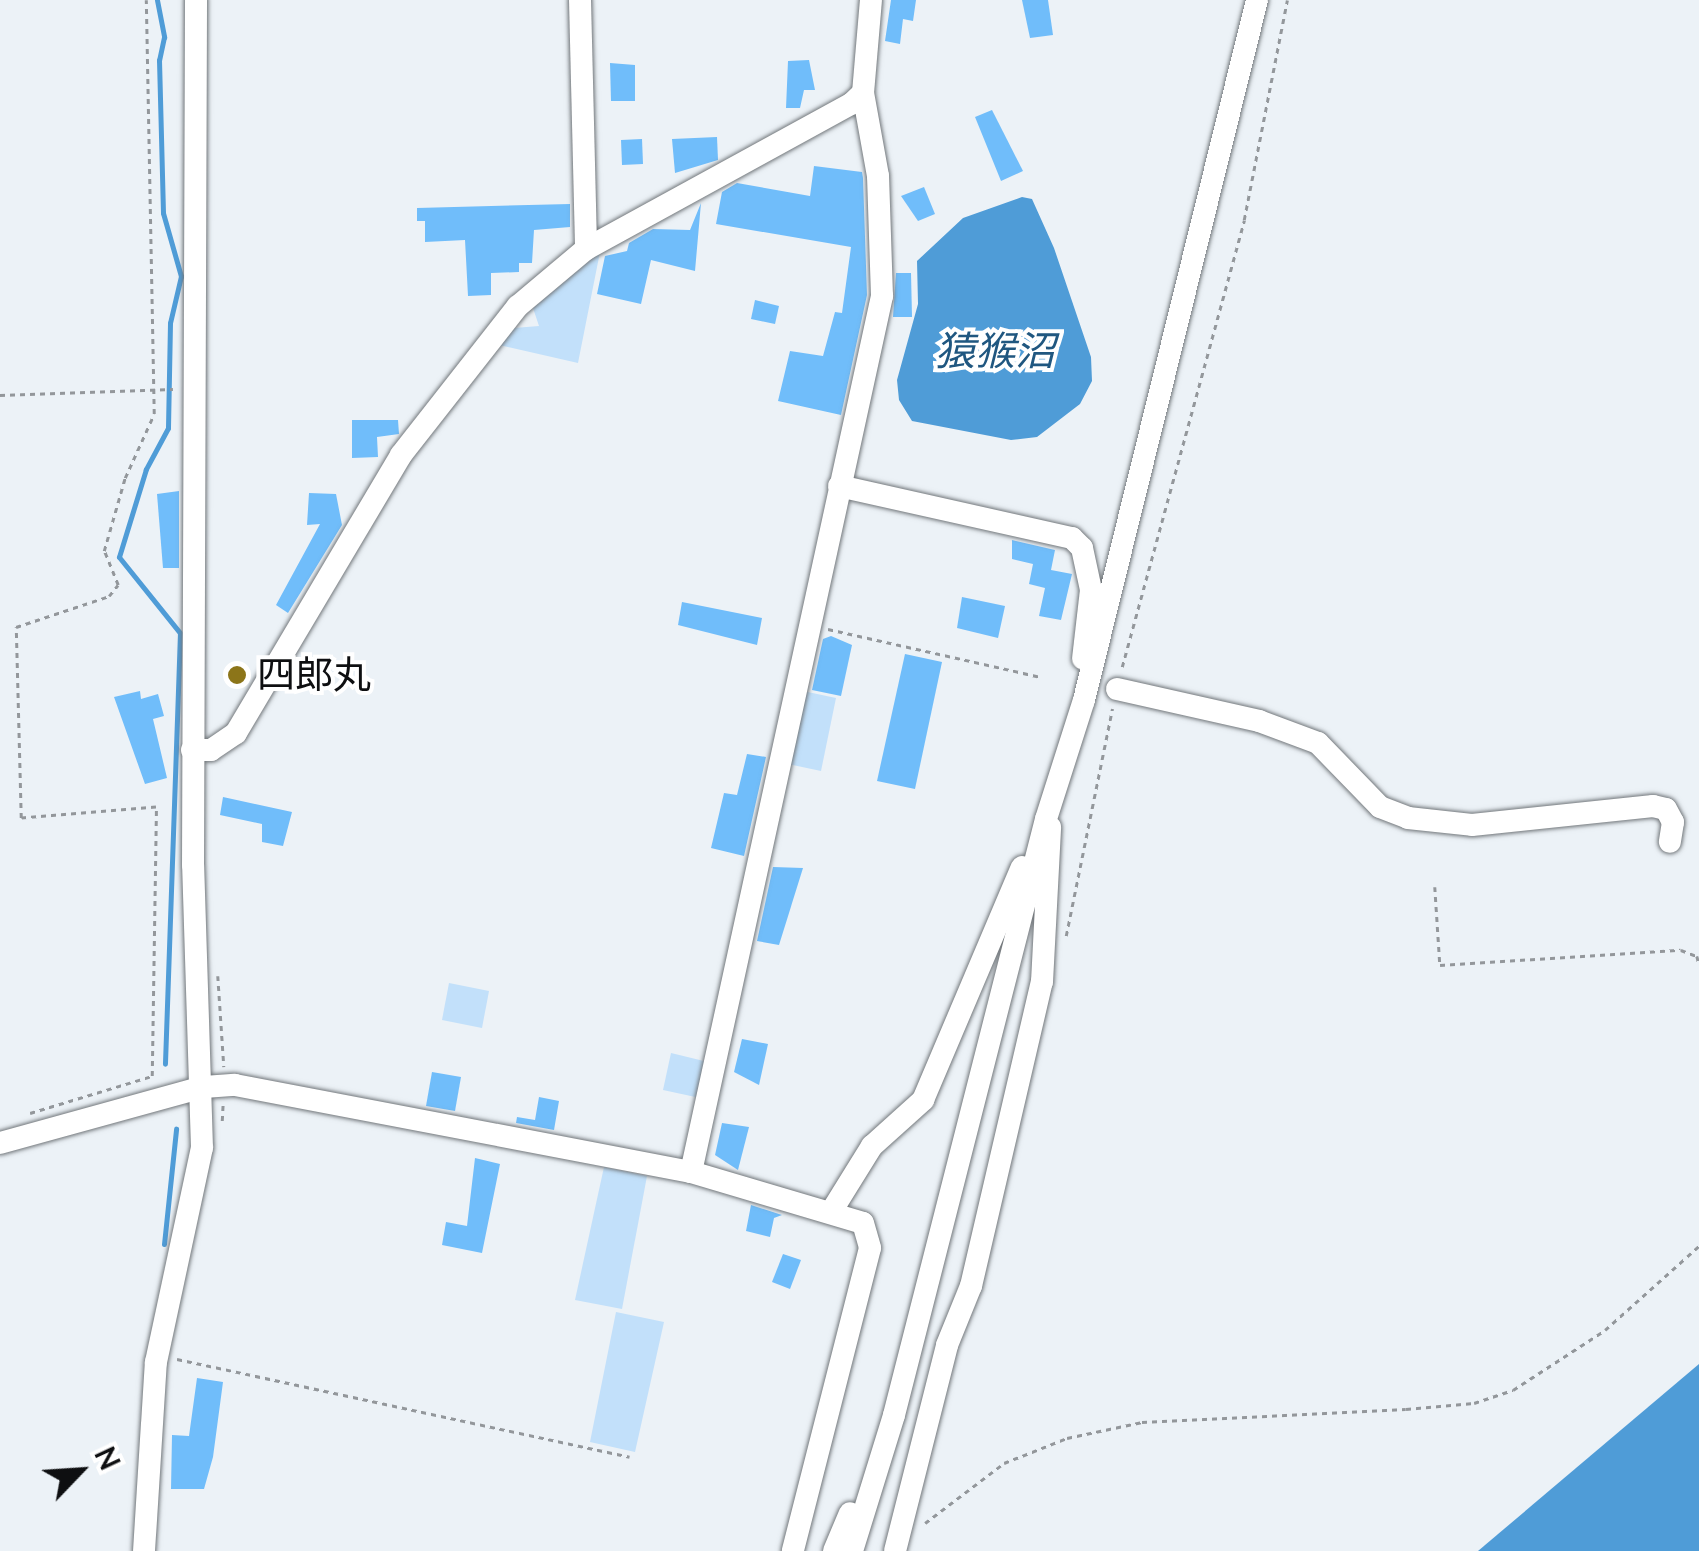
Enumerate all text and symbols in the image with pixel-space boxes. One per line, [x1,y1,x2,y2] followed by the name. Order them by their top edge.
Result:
[935,326,1055,374] water label: 猿猴沼
[257,652,371,698] place label: 四郎丸
[226,664,248,686] marker: 四郎丸
[30,1421,130,1521] north arrow
[87,1441,128,1475] text: N

